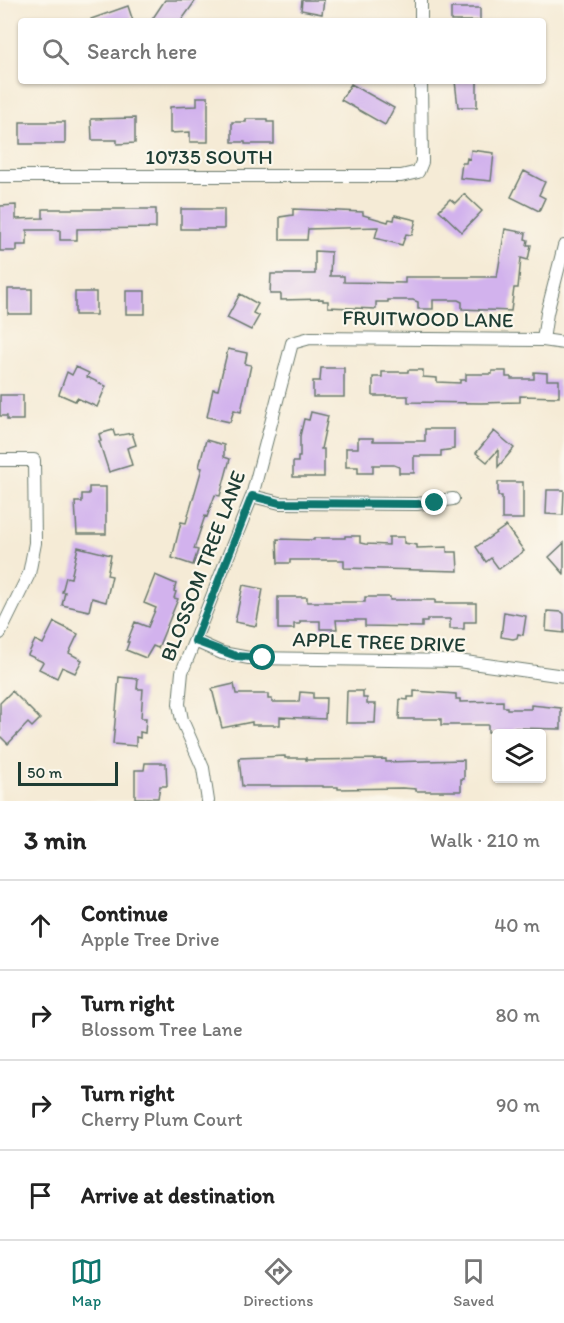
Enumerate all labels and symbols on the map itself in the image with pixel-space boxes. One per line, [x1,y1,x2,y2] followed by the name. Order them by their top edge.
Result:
[145,144,273,169] street label: 10735 SOUTH
[342,305,514,332] street label: FRUITWOOD LANE
[155,467,250,665] street label: BLOSSOM TREE LANE
[421,489,447,515] route end
[292,626,466,657] street label: APPLE TREE DRIVE
[249,644,275,670] route start
[18,759,118,786] scale bar

